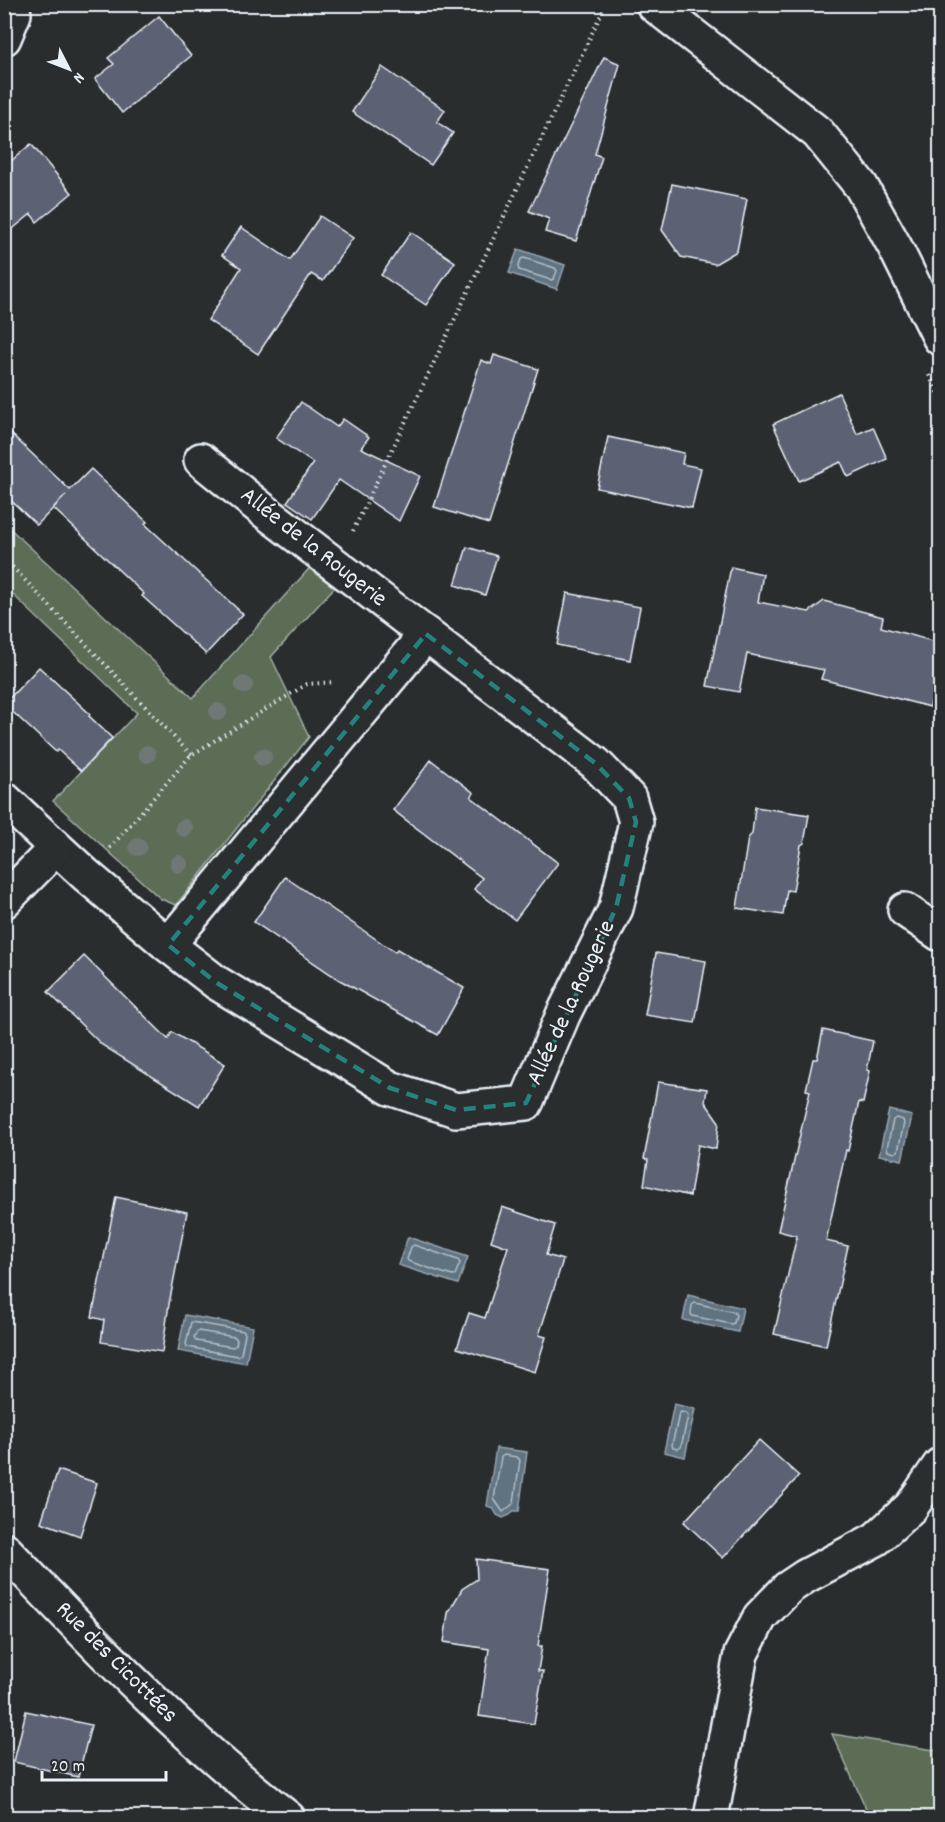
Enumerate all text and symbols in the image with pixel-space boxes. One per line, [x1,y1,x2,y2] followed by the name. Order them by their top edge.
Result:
[39,39,99,99] north arrow
[67,67,89,88] text: N
[232,480,394,616] street label: Allée de la Rougerie
[519,915,625,1091] street label: Allée de la Rougerie
[47,1594,185,1732] street label: Rue des Cicottées
[42,1744,166,1782] scale bar
[51,1755,85,1780] text: 20 m

